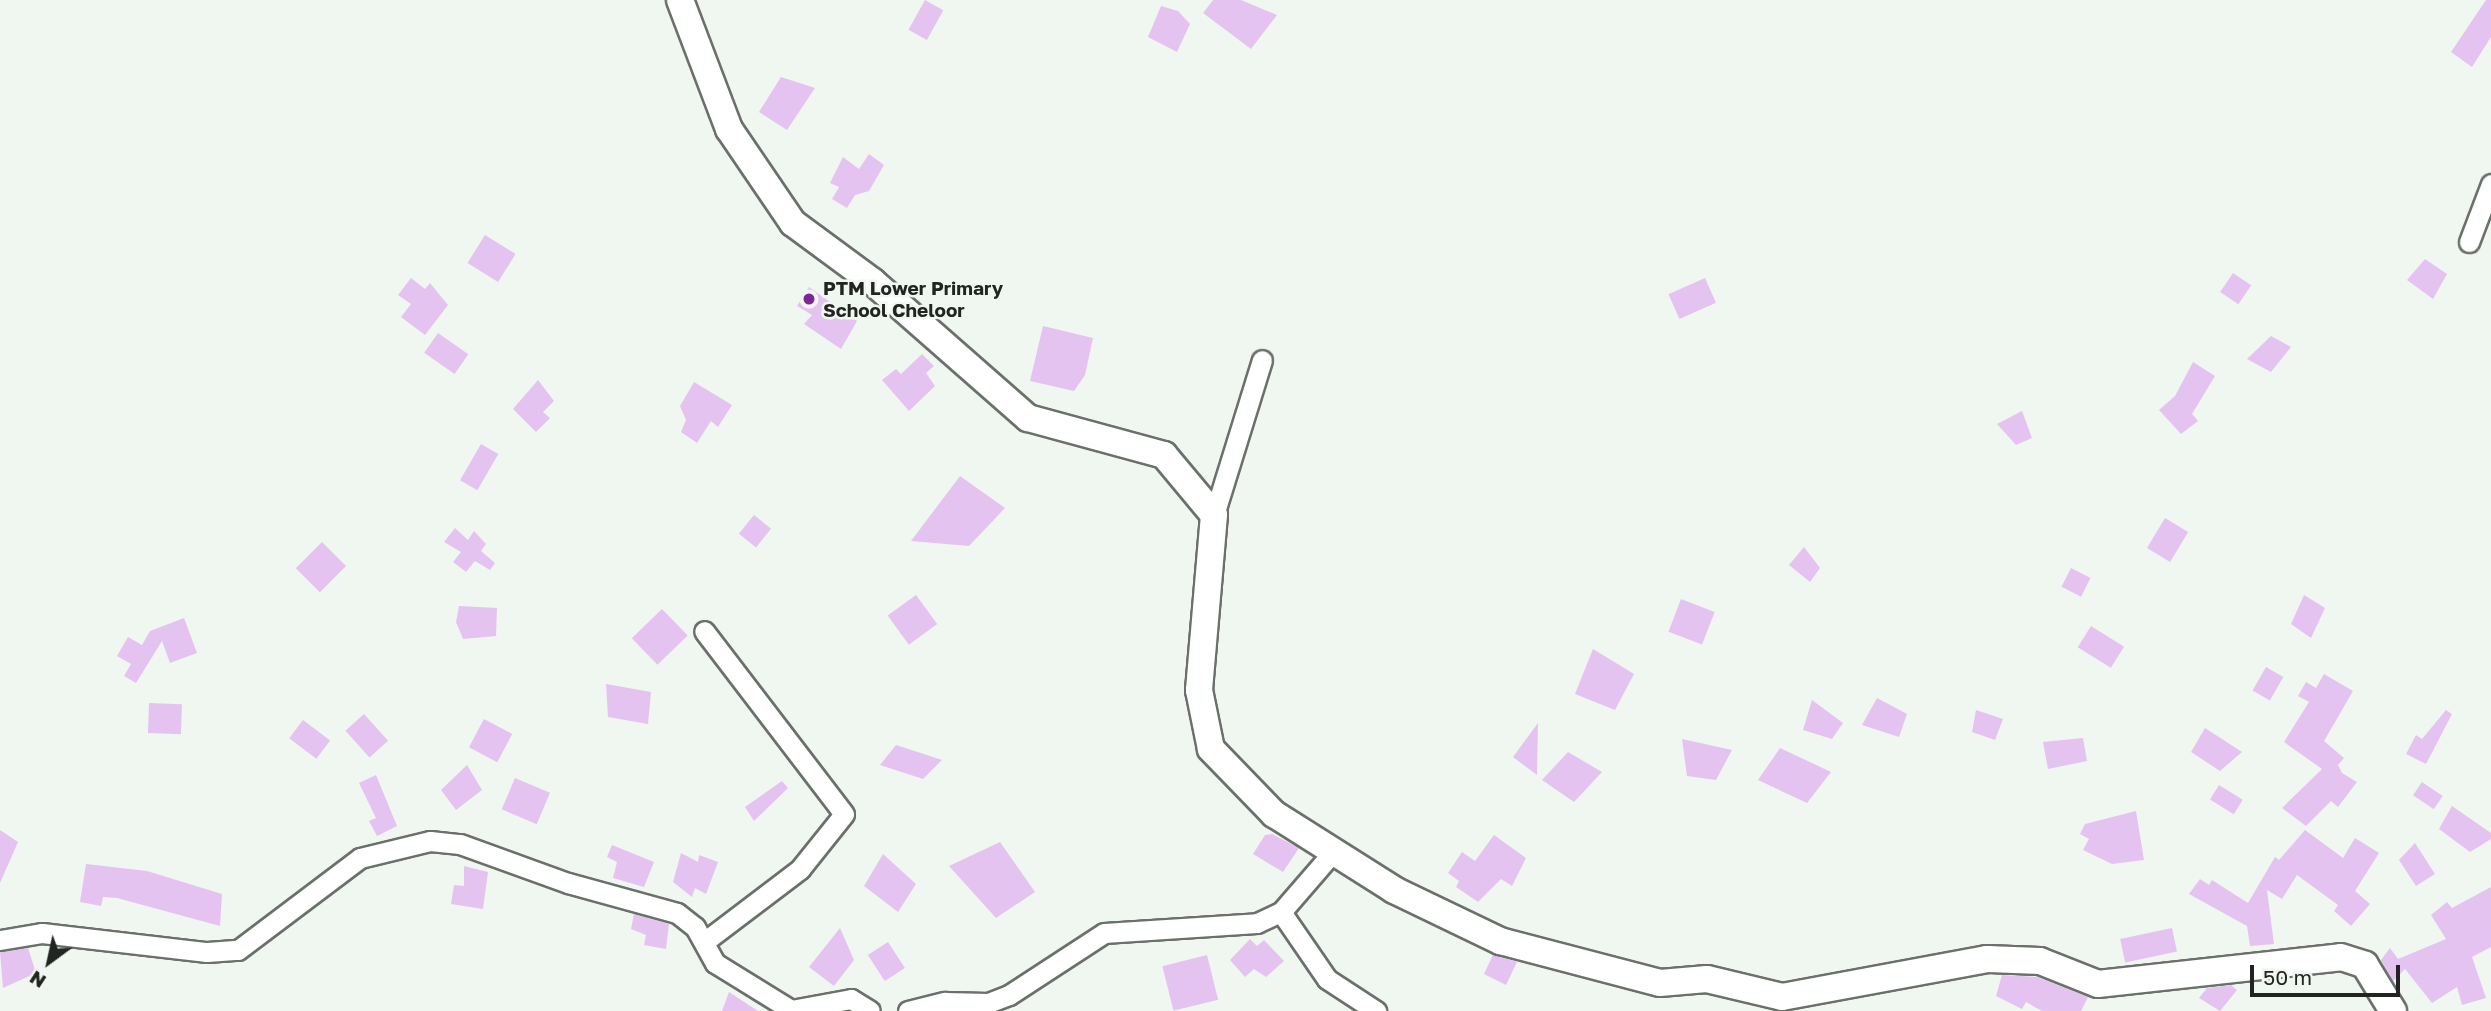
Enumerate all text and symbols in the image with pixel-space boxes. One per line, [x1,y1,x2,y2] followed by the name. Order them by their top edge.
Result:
[823,277,1003,321] place label: PTM Lower Primary School Cheloor
[801,291,817,307] marker: PTM Lower Primary School Cheloor
[14,927,84,997] north arrow
[2253,951,2404,995] scale bar
[2263,964,2312,990] text: 50 m
[25,966,50,994] text: N

